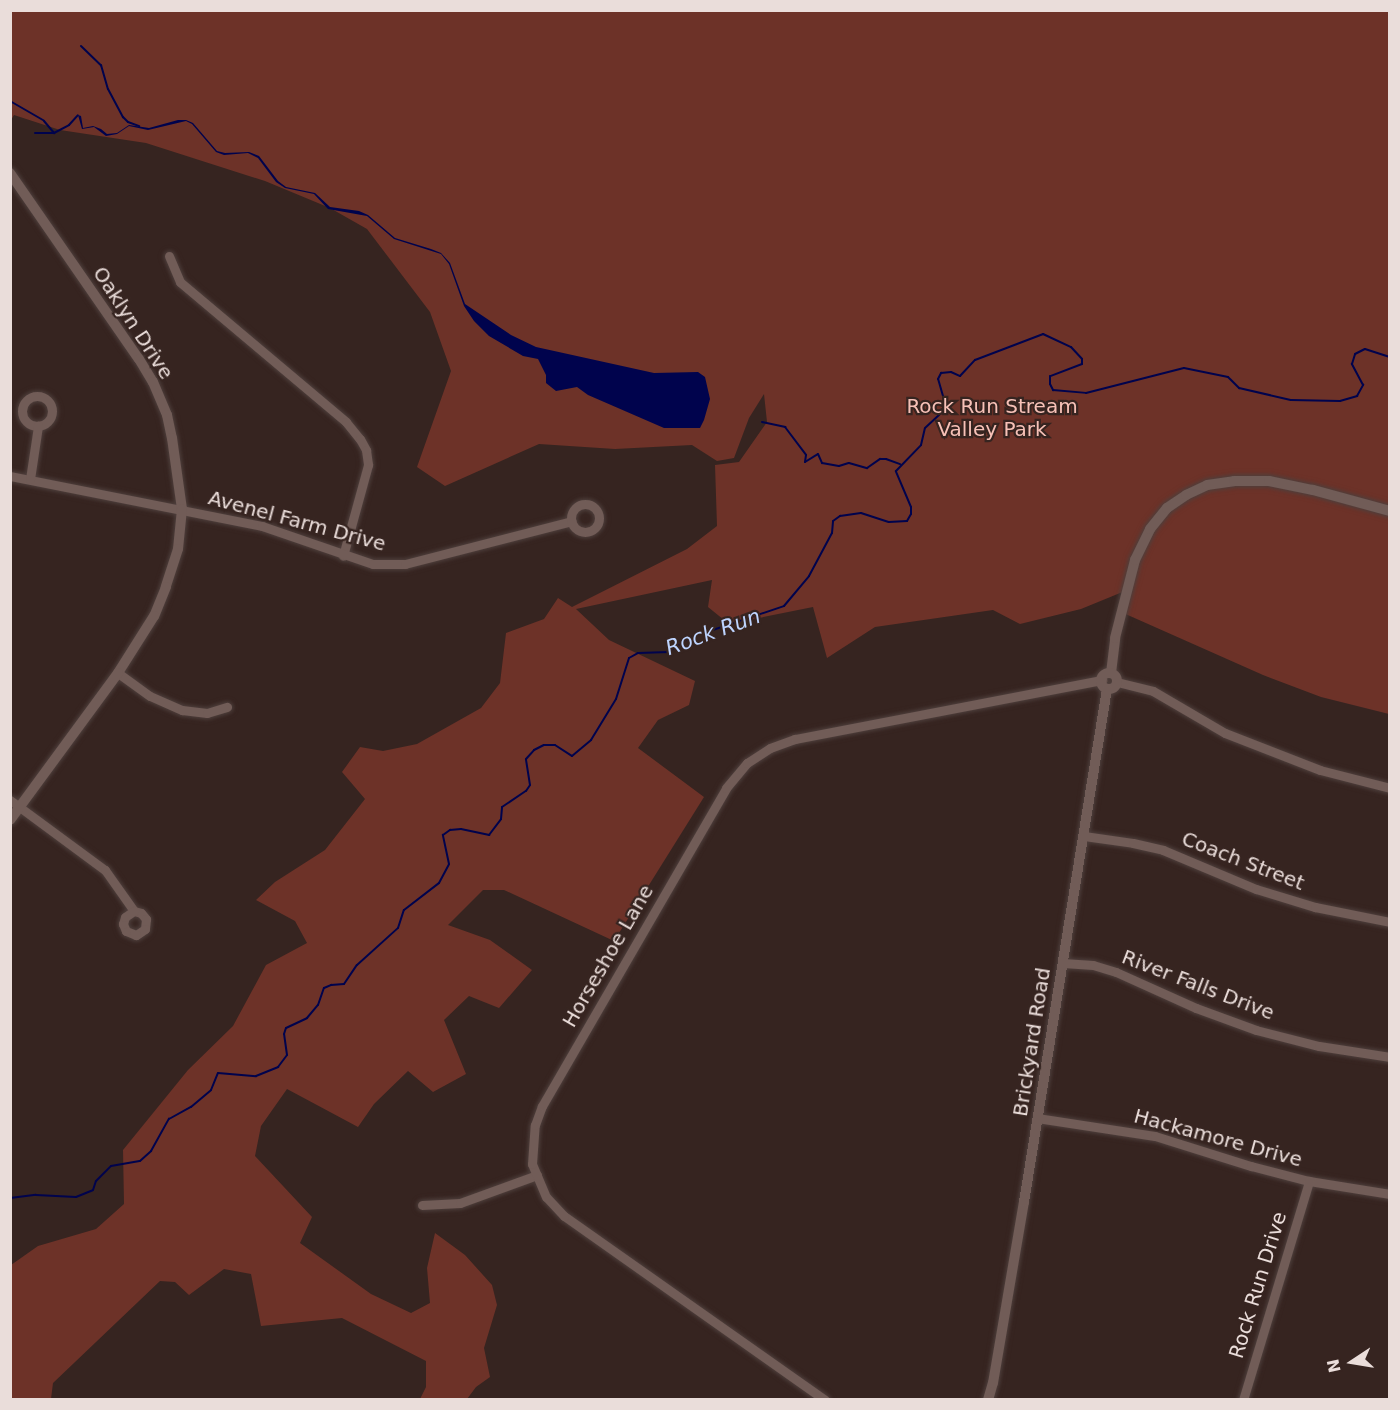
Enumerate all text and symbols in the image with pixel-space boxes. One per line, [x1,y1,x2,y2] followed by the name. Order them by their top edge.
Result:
[88,262,178,384] street label: Oaklyn Drive
[906,395,1078,442] park label: Rock Run Stream Valley Park
[206,486,388,556] street label: Avenel Farm Drive
[662,603,764,661] water label: Rock Run
[1178,827,1308,895] street label: Coach Street
[557,880,659,1032] street label: Horseshoe Lane
[1118,945,1278,1025] street label: River Falls Drive
[1008,966,1056,1118] street label: Brickyard Road
[1131,1104,1305,1172] street label: Hackamore Drive
[1224,1209,1292,1361] street label: Rock Run Drive
[1322,1332,1382,1392] north arrow
[1323,1357,1345,1374] text: N

